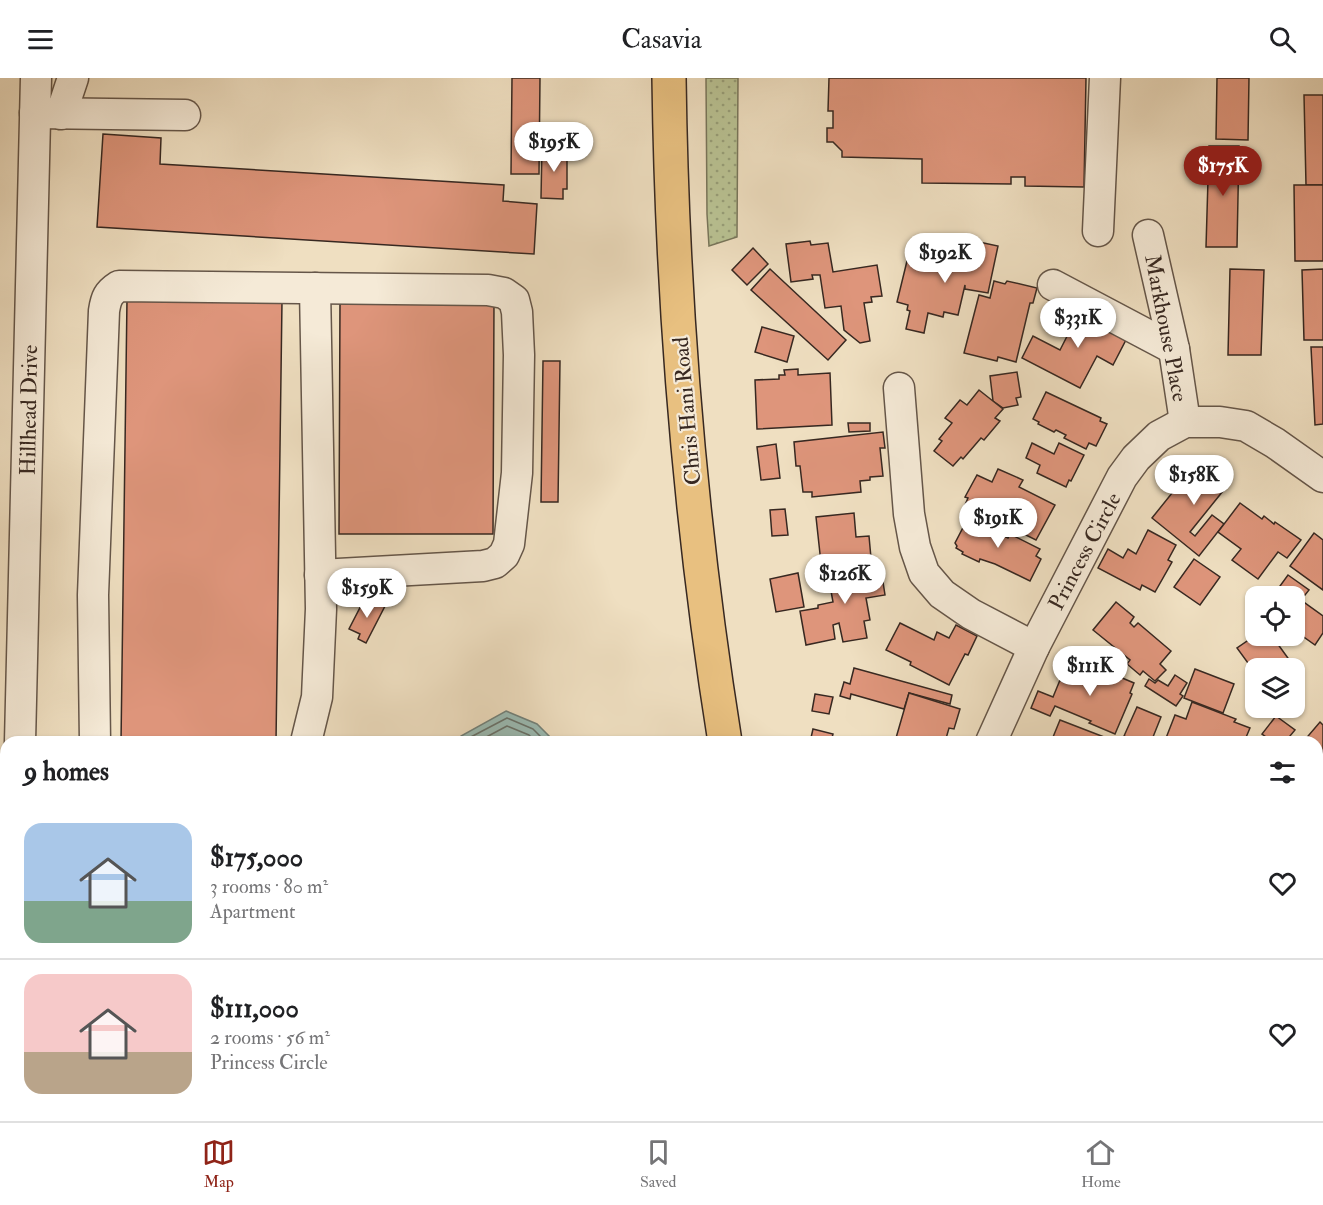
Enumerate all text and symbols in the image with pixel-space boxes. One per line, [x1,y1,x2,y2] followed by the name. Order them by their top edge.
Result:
[24,23,57,56] icon: menu
[621,23,702,56] text: Casavia
[1266,23,1299,56] icon: search
[512,122,596,173] pin: $195K
[528,129,580,154] text: $195K
[1181,146,1265,197] pin: $175K
[1198,153,1248,178] text: $175K
[903,233,987,284] pin: $192K
[919,240,971,265] text: $192K
[1138,252,1194,404] street label: Markhouse Place
[1036,298,1120,349] pin: $331K
[1054,305,1102,330] text: $331K
[667,335,707,486] street label: Chris Hani Road
[14,344,44,476] street label: Hillhead Drive
[1152,455,1236,506] pin: $158K
[1169,462,1219,487] text: $158K
[1042,488,1128,615] street label: Princess Circle
[956,498,1040,549] pin: $191K
[973,505,1023,530] text: $191K
[803,554,887,605] pin: $126K
[819,561,871,586] text: $126K
[325,568,409,619] pin: $159K
[341,575,393,600] text: $159K
[1245,586,1305,718] map controls
[1245,586,1305,646] button: locate
[1048,646,1132,697] pin: $111K
[1067,653,1113,678] text: $111K
[1245,658,1305,718] button: layers
[24,756,109,788] text: 9 homes
[1266,756,1299,789] icon: filters
[210,842,303,874] text: $175,000
[72,847,144,919] icon: home
[1266,867,1299,900] icon: heart
[210,874,328,899] text: 3 rooms · 80 m²
[210,899,295,924] text: Apartment
[210,993,299,1025] text: $111,000
[72,998,144,1070] icon: home
[1266,1018,1299,1051] icon: heart
[210,1025,330,1050] text: 2 rooms · 56 m²
[210,1050,328,1075] text: Princess Circle
[202,1136,235,1192] tab: Map
[640,1136,676,1192] tab: Saved
[1081,1136,1121,1192] tab: Home

